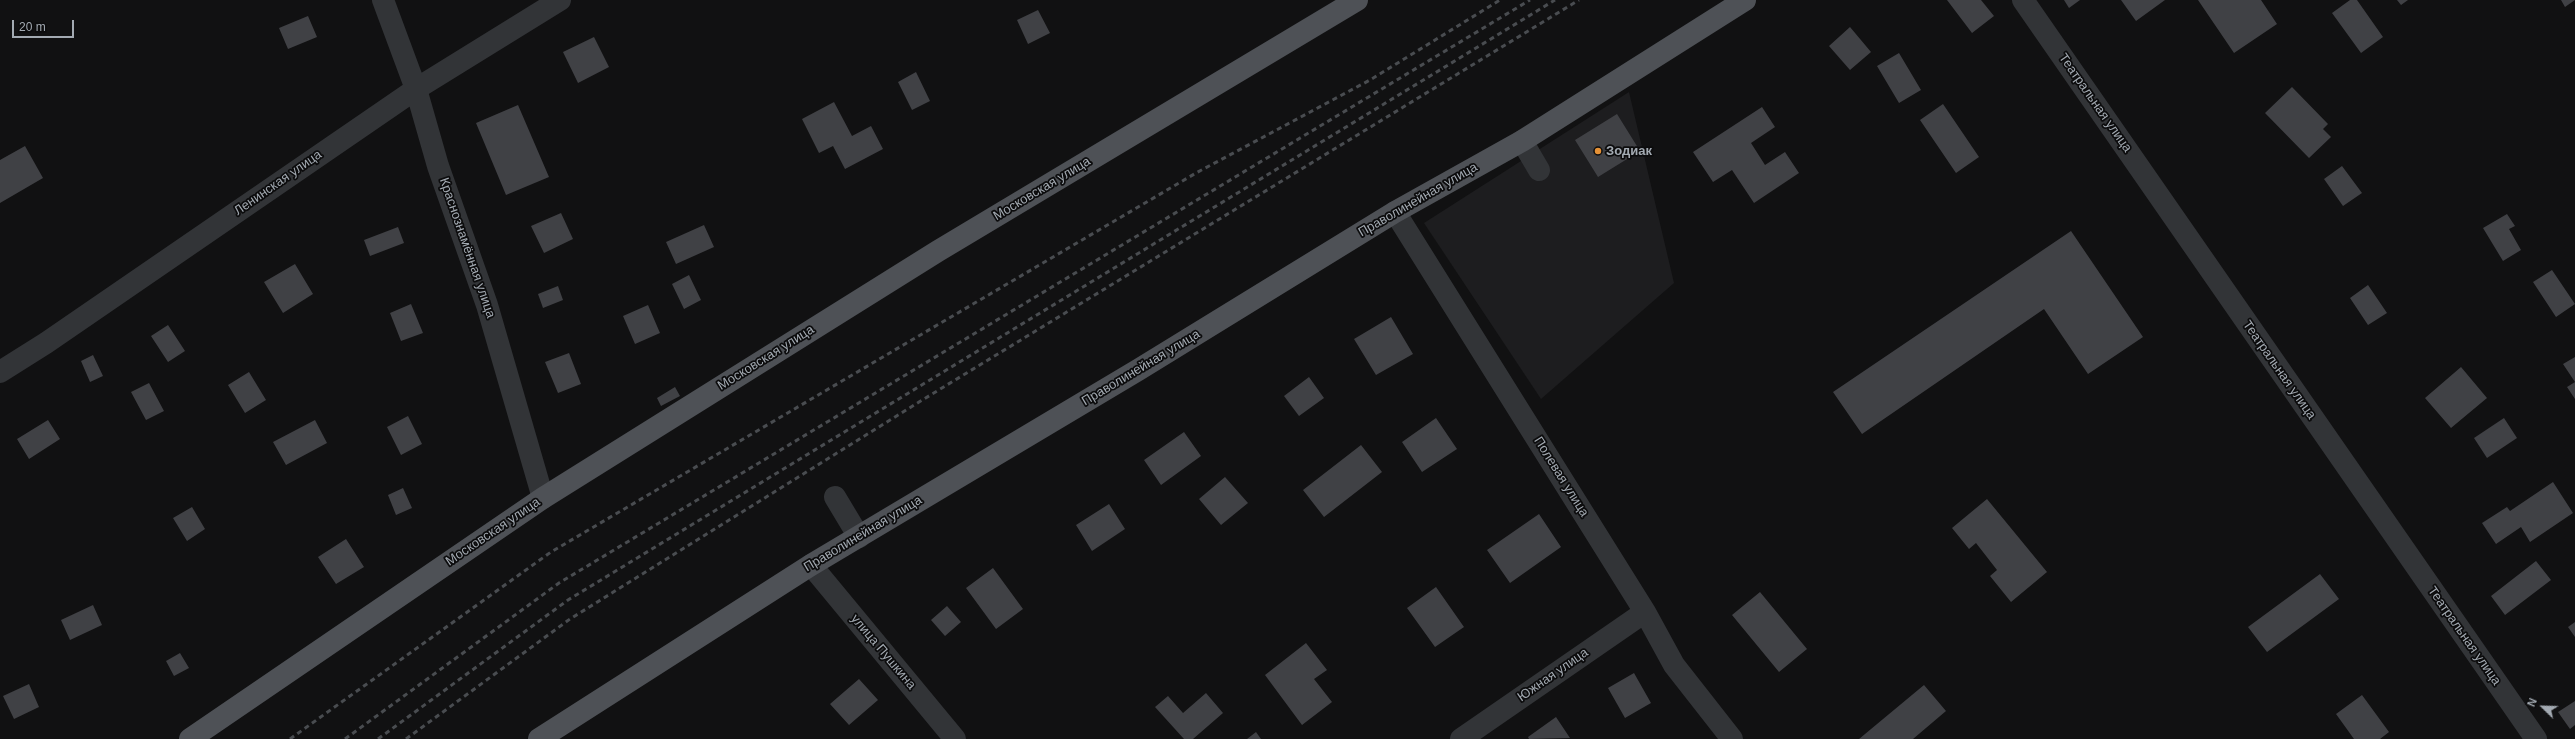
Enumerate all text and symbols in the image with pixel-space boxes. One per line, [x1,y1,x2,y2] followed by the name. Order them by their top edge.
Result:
[14,12,76,38] scale bar
[19,20,46,34] text: 20 m
[2055,51,2135,155] street label: Театральная улица
[1606,143,1652,159] place label: Зодиак
[1593,146,1603,156] marker: Зодиак
[231,147,325,219] street label: Ленинская улица
[991,154,1093,224] street label: Московская улица
[1356,160,1480,240] street label: Праволинейная улица
[436,176,498,320] street label: Краснознамённая улица
[2239,318,2319,422] street label: Театральная улица
[715,322,817,394] street label: Московская улица
[1079,327,1203,409] street label: Праволинейная улица
[1530,434,1592,520] street label: Полевая улица
[801,493,925,575] street label: Праволинейная улица
[443,495,543,569] street label: Московская улица
[2424,584,2504,688] street label: Театральная улица
[847,611,919,693] street label: улица Пушкина
[1515,645,1591,705] street label: Южная улица
[2523,687,2563,727] north arrow
[2525,696,2539,708] text: N

